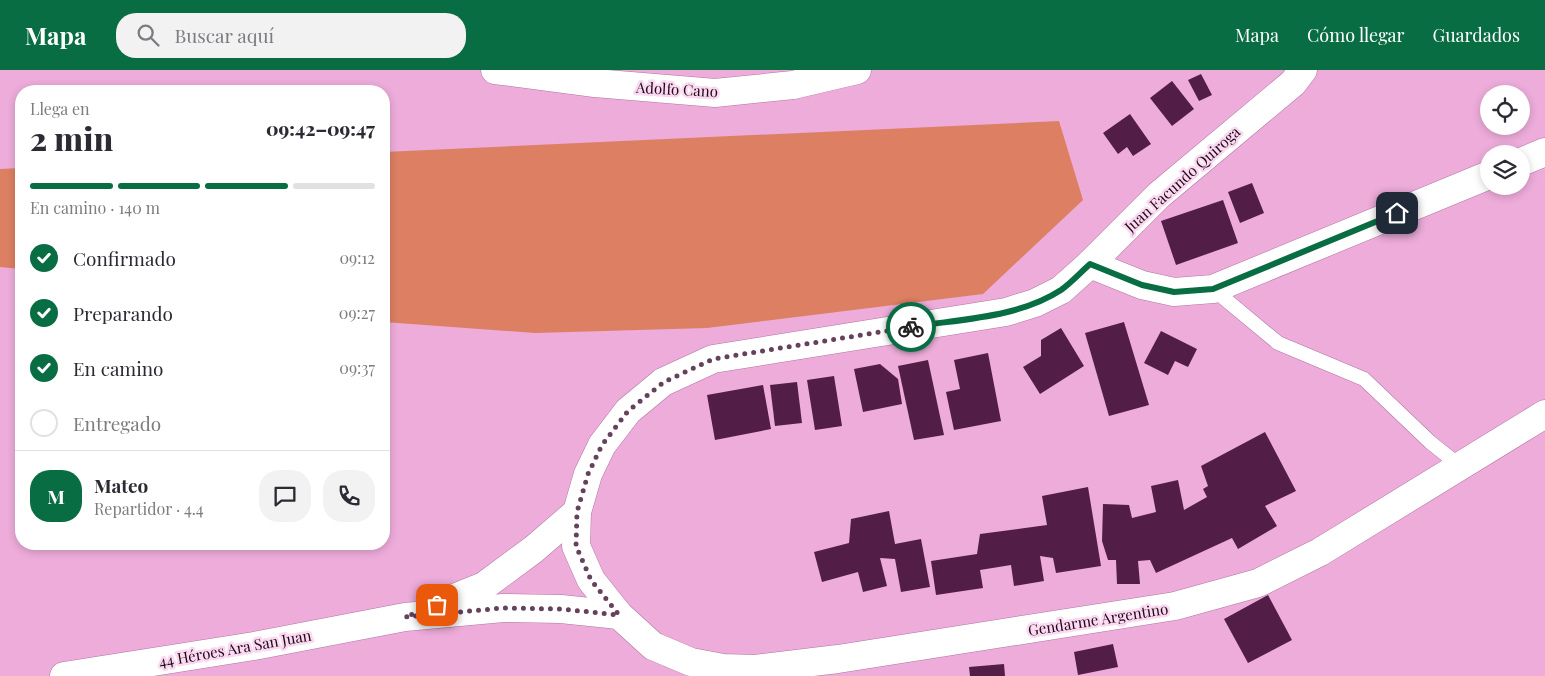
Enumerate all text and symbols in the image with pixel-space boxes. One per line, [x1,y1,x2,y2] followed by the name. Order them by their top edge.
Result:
[116,13,466,58] search box
[25,19,86,51] text: Mapa
[134,21,162,49] icon: search
[174,22,274,48] text: Buscar aquí
[1235,23,1279,47] text: Mapa
[1307,23,1404,47] text: Cómo llegar
[1432,23,1520,47] text: Guardados
[634,77,719,101] street label: Adolfo Cano
[1480,85,1530,195] map controls
[1480,85,1530,135] button: locate
[30,98,90,119] text: Llega en
[266,115,375,141] text: 09:42–09:47
[30,116,113,159] text: 2 min
[1119,121,1244,237] street label: Juan Facundo Quiroga
[1480,145,1530,195] button: layers
[1376,192,1418,234] pin
[30,197,160,218] text: En camino · 140 m
[1383,199,1411,227] icon: home
[30,244,58,272] icon: check
[73,245,176,271] text: Confirmado
[339,247,375,268] text: 09:12
[30,299,58,327] icon: check
[73,300,173,326] text: Preparando
[339,302,375,323] text: 09:27
[886,302,936,352] courier
[897,313,925,341] icon: bike
[30,354,58,382] icon: check
[73,355,164,381] text: En camino
[339,357,375,378] text: 09:37
[73,410,161,436] text: Entregado
[259,470,311,522] button: chat
[323,470,375,522] button: phone
[94,472,148,498] text: Mateo
[47,483,65,509] text: M
[94,498,204,519] text: Repartidor · 4.4
[416,584,458,626] pin
[423,591,451,619] icon: bag
[1027,598,1169,640] street label: Gendarme Argentino
[157,625,313,671] street label: 44 Héroes Ara San Juan

